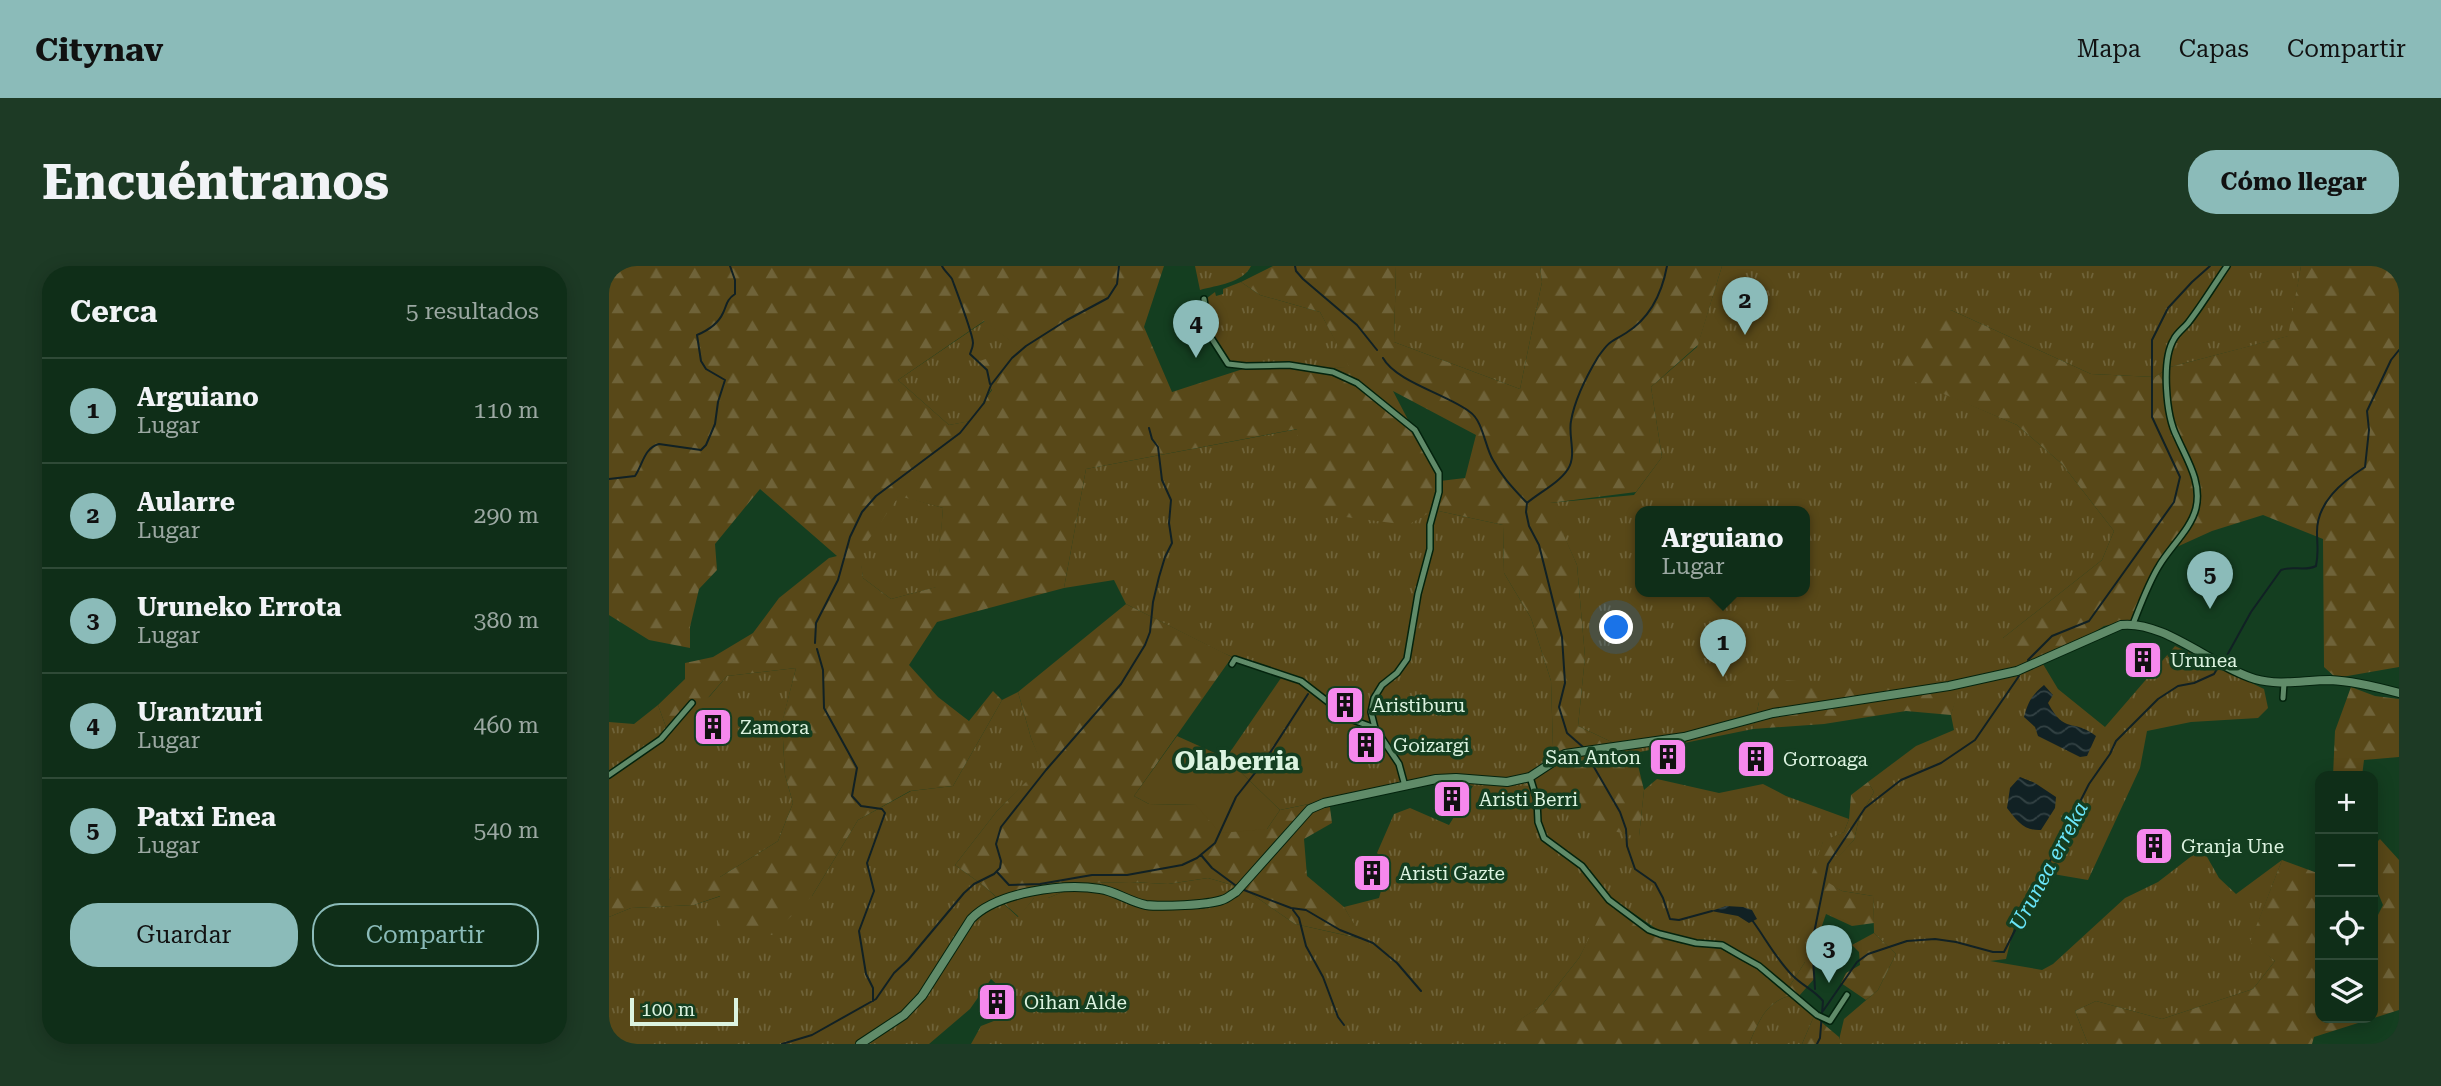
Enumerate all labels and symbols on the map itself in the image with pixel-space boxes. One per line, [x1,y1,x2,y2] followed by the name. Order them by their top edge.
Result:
[1722,277,1768,335] pin: 2
[1173,300,1219,358] pin: 4
[2187,551,2233,609] pin: 5
[1599,610,1633,644] your location
[1700,619,1746,677] pin: 1
[2122,639,2164,681] building icon: Urunea
[2170,649,2238,672] place label: Urunea
[1324,684,1366,726] building icon: Aristiburu
[1372,694,1465,717] place label: Aristiburu
[692,706,734,748] building icon: Zamora
[740,716,810,739] place label: Zamora
[1345,724,1387,766] building icon: Goizargi
[1393,734,1470,757] place label: Goizargi
[1647,736,1689,778] building icon: San Anton
[1735,738,1777,780] building icon: Gorroaga
[1175,746,1299,776] district label: Olaberria
[1545,746,1641,769] place label: San Anton
[1783,748,1869,771] place label: Gorroaga
[1431,778,1473,820] building icon: Aristi Berri
[1479,788,1578,811] place label: Aristi Berri
[2005,798,2093,934] water label: Urunea erreka
[2133,825,2175,867] building icon: Granja Une
[2181,835,2284,858] place label: Granja Une
[1351,852,1393,894] building icon: Aristi Gazte
[1399,862,1505,885] place label: Aristi Gazte
[1806,925,1852,983] pin: 3
[976,981,1018,1023] building icon: Oihan Alde
[1024,991,1127,1014] place label: Oihan Alde
[630,995,739,1027] scale bar

